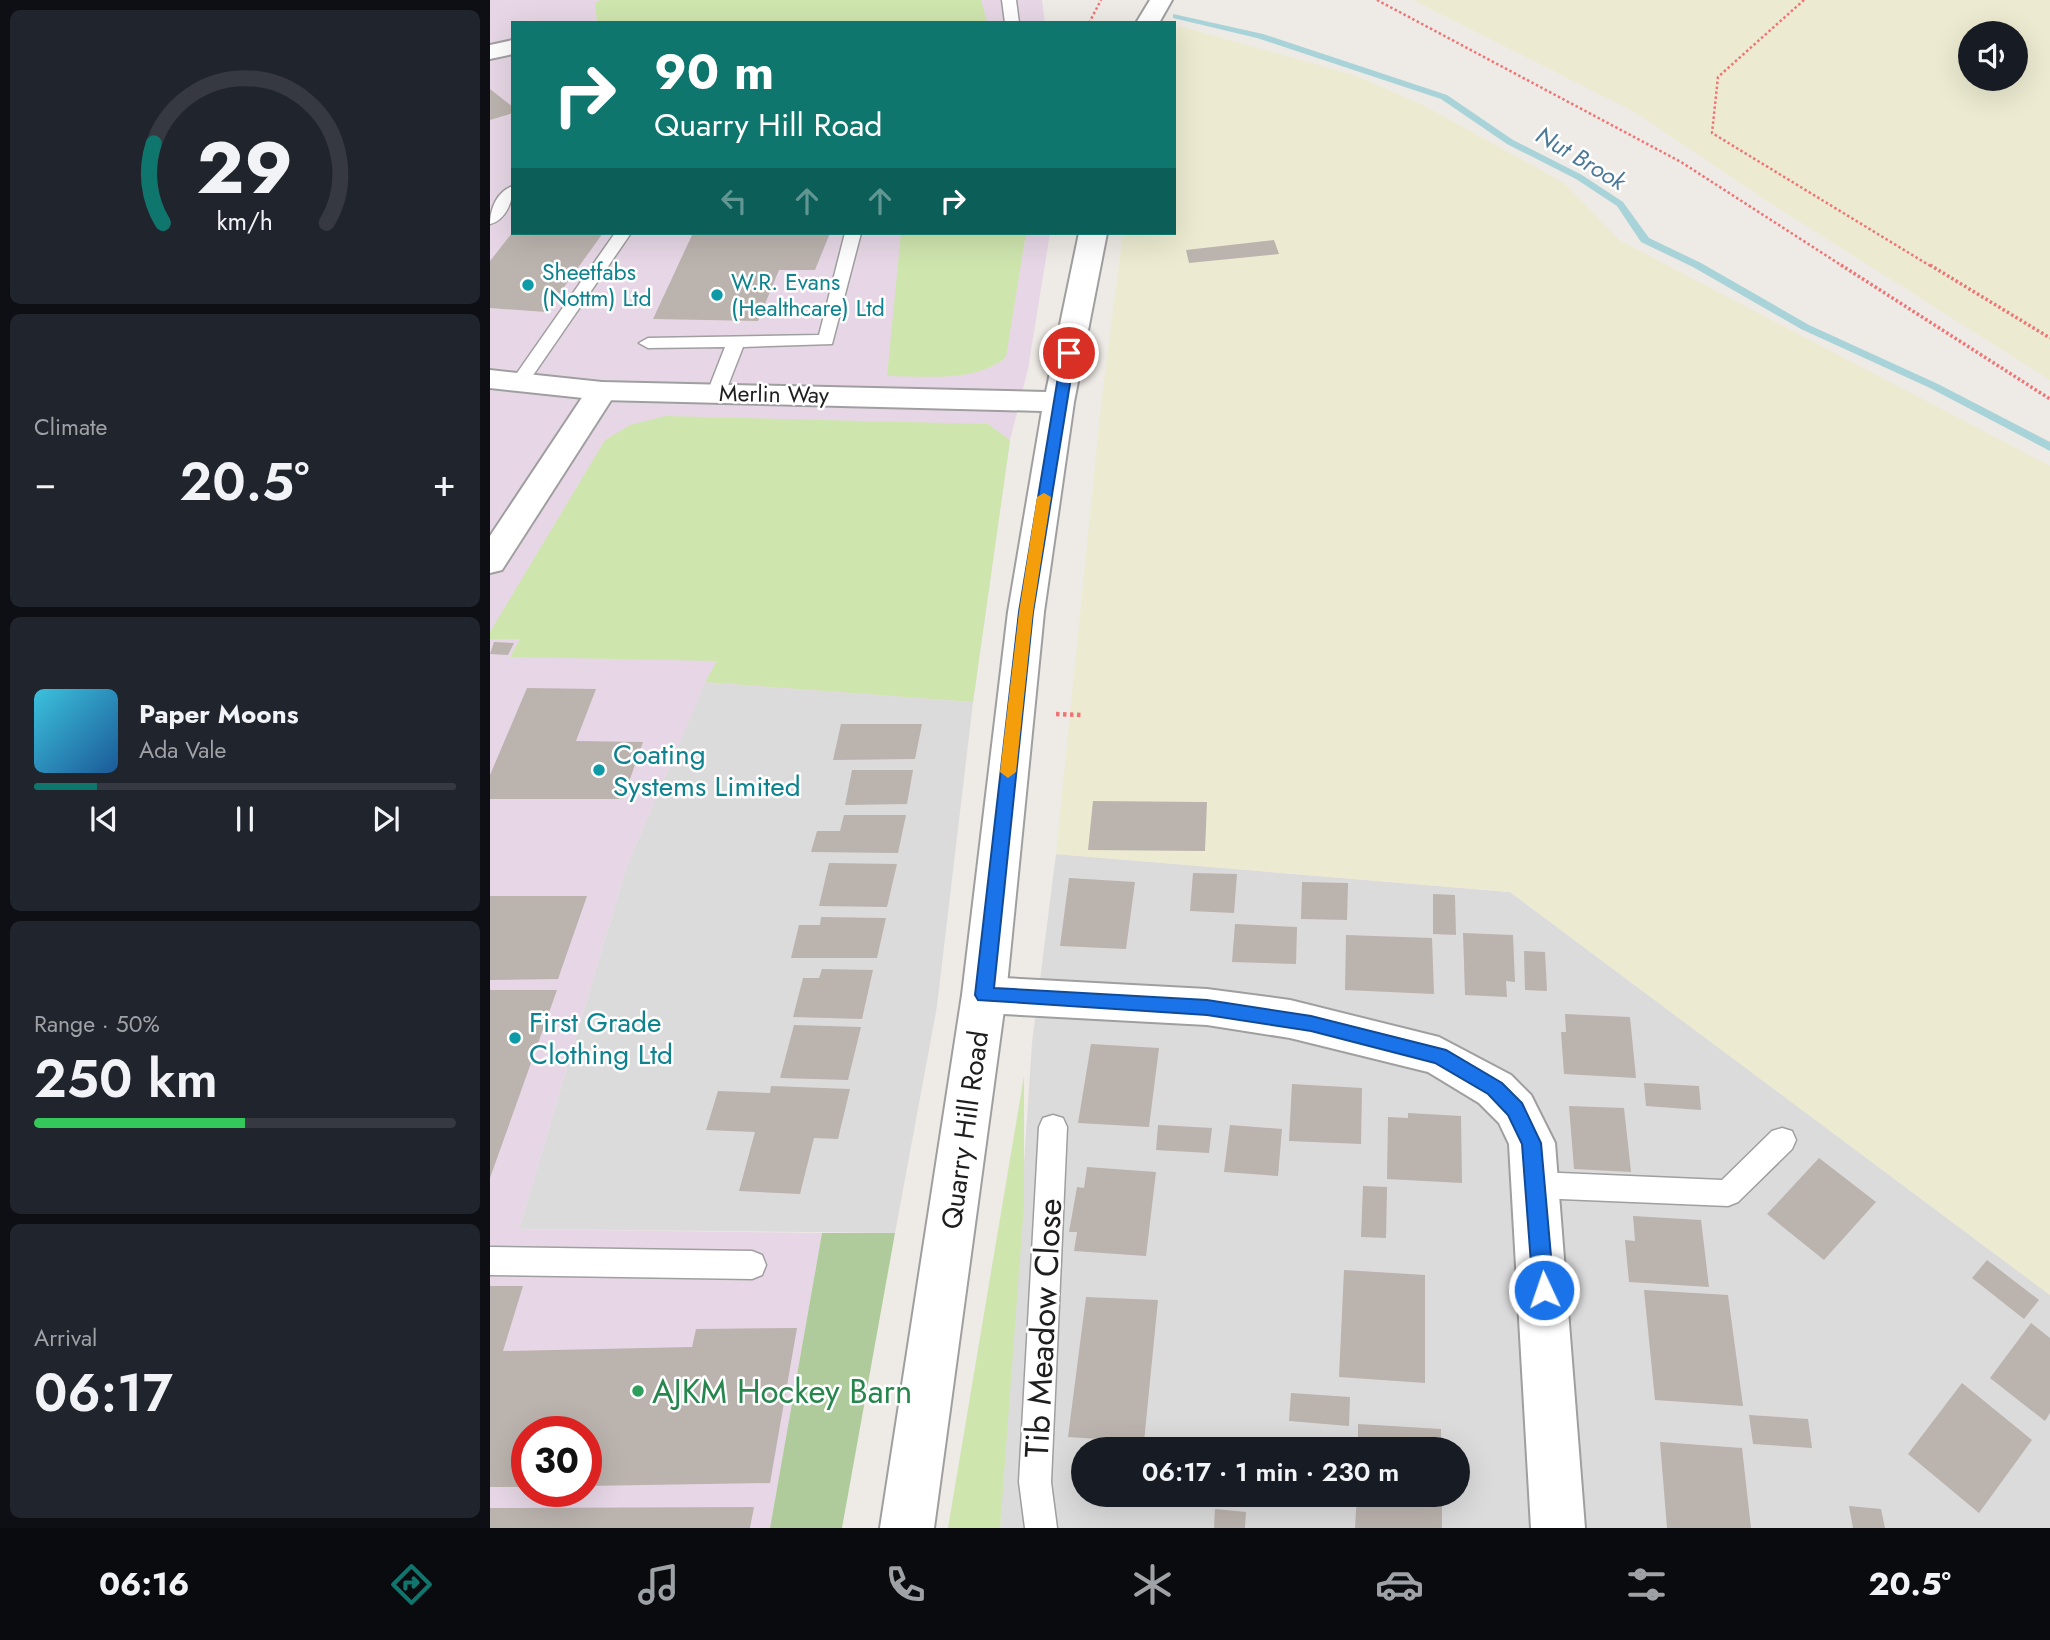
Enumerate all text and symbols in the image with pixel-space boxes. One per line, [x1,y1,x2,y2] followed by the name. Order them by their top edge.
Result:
[1958,21,2028,91] map controls
[1958,21,2028,91] button: sound
[654,37,774,107] text: 90 m
[539,49,630,140] icon: right
[654,102,883,148] text: Quarry Hill Road
[197,115,293,220] text: 29
[1529,117,1634,199] water label: Nut Brook
[715,182,753,220] icon: left
[788,182,826,220] icon: ahead
[861,182,899,220] icon: ahead
[934,182,972,220] icon: right
[217,203,273,239] text: km/h
[542,255,652,315] place label: Sheetfabs (Nottm) Ltd
[731,265,885,325] place label: W.R. Evans (Healthcare) Ltd
[520,277,536,293] marker: Sheetfabs (Nottm) Ltd
[709,287,725,303] marker: W.R. Evans (Healthcare) Ltd
[1039,323,1099,383] pin
[1050,334,1088,372] icon: arrive
[719,376,830,412] street label: Merlin Way
[34,410,107,444] text: Climate
[180,444,309,520] text: 20.5°
[34,455,56,510] text: −
[433,455,456,510] text: +
[139,695,299,733] text: Paper Moons
[139,733,226,767] text: Ada Vale
[613,734,801,807] place label: Coating Systems Limited
[591,762,607,778] marker: Coating Systems Limited
[85,800,123,838] icon: previous
[226,800,264,838] icon: pause
[367,800,405,838] icon: next
[529,1002,673,1075] place label: First Grade Clothing Ltd
[34,1007,160,1041] text: Range · 50%
[931,1028,999,1232] street label: Quarry Hill Road
[507,1030,523,1046] marker: First Grade Clothing Ltd
[34,1041,218,1117] text: 250 km
[1013,1197,1073,1459] street label: Tib Meadow Close
[1507,1253,1581,1327] position arrow
[34,1321,97,1355] text: Arrival
[34,1355,173,1431] text: 06:17
[652,1368,912,1415] place label: AJKM Hockey Barn
[630,1383,646,1399] marker: AJKM Hockey Barn
[511,1416,602,1507] speed limit sign: 30
[1142,1453,1399,1491] text: 06:17 · 1 min · 230 m
[387,1560,436,1609] icon: directions
[634,1560,683,1609] icon: music
[881,1560,930,1609] icon: phone
[1128,1560,1177,1609] icon: climate
[1375,1560,1424,1609] icon: car
[1622,1560,1671,1609] icon: filters
[99,1561,190,1607] text: 06:16
[1868,1561,1951,1607] text: 20.5°

